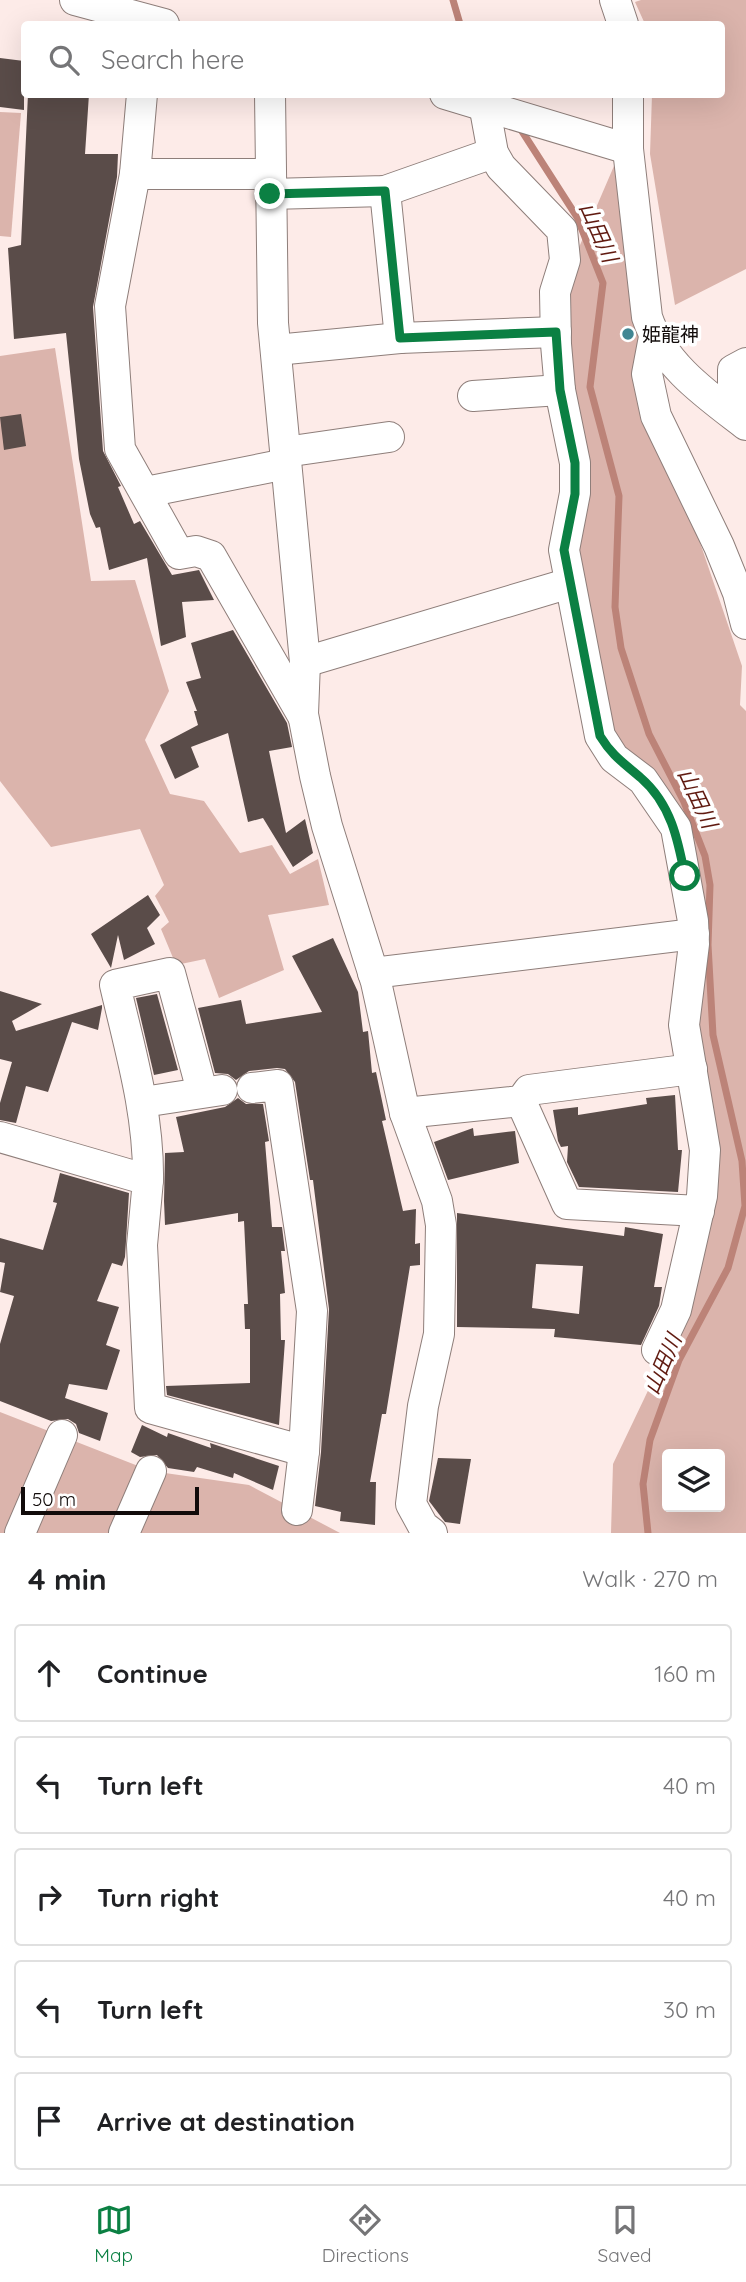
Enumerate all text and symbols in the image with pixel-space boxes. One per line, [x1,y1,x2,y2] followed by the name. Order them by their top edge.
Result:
[21,21,725,98] search box
[45,41,83,79] icon: search
[101,43,245,76] text: Search here
[254,178,285,209] route end
[574,198,625,268] water label: 山田川
[642,322,699,346] place label: 姫龍神
[620,326,636,342] marker: 姫龍神
[673,764,724,834] water label: 山田川
[669,860,700,891] route start
[638,1328,687,1398] water label: 山田川
[662,1449,725,1512] map controls
[662,1449,725,1512] button: layers
[21,1484,200,1516] scale bar
[32,1487,76,1511] text: 50 m
[28,1560,107,1598] text: 4 min
[582,1564,718,1593] text: Walk · 270 m
[30,1654,68,1692] icon: ahead
[97,1657,208,1690] text: Continue
[654,1659,716,1688] text: 160 m
[30,1766,68,1804] icon: left
[97,1769,204,1802] text: Turn left
[663,1771,716,1800] text: 40 m
[30,1878,68,1916] icon: right
[97,1881,219,1914] text: Turn right
[663,1883,716,1912] text: 40 m
[30,1990,68,2028] icon: left
[97,1993,204,2026] text: Turn left
[663,1995,716,2024] text: 30 m
[30,2102,68,2140] icon: arrive
[97,2105,355,2138] text: Arrive at destination
[94,2201,133,2267] tab: Map
[322,2201,409,2267] tab: Directions
[597,2201,652,2267] tab: Saved

